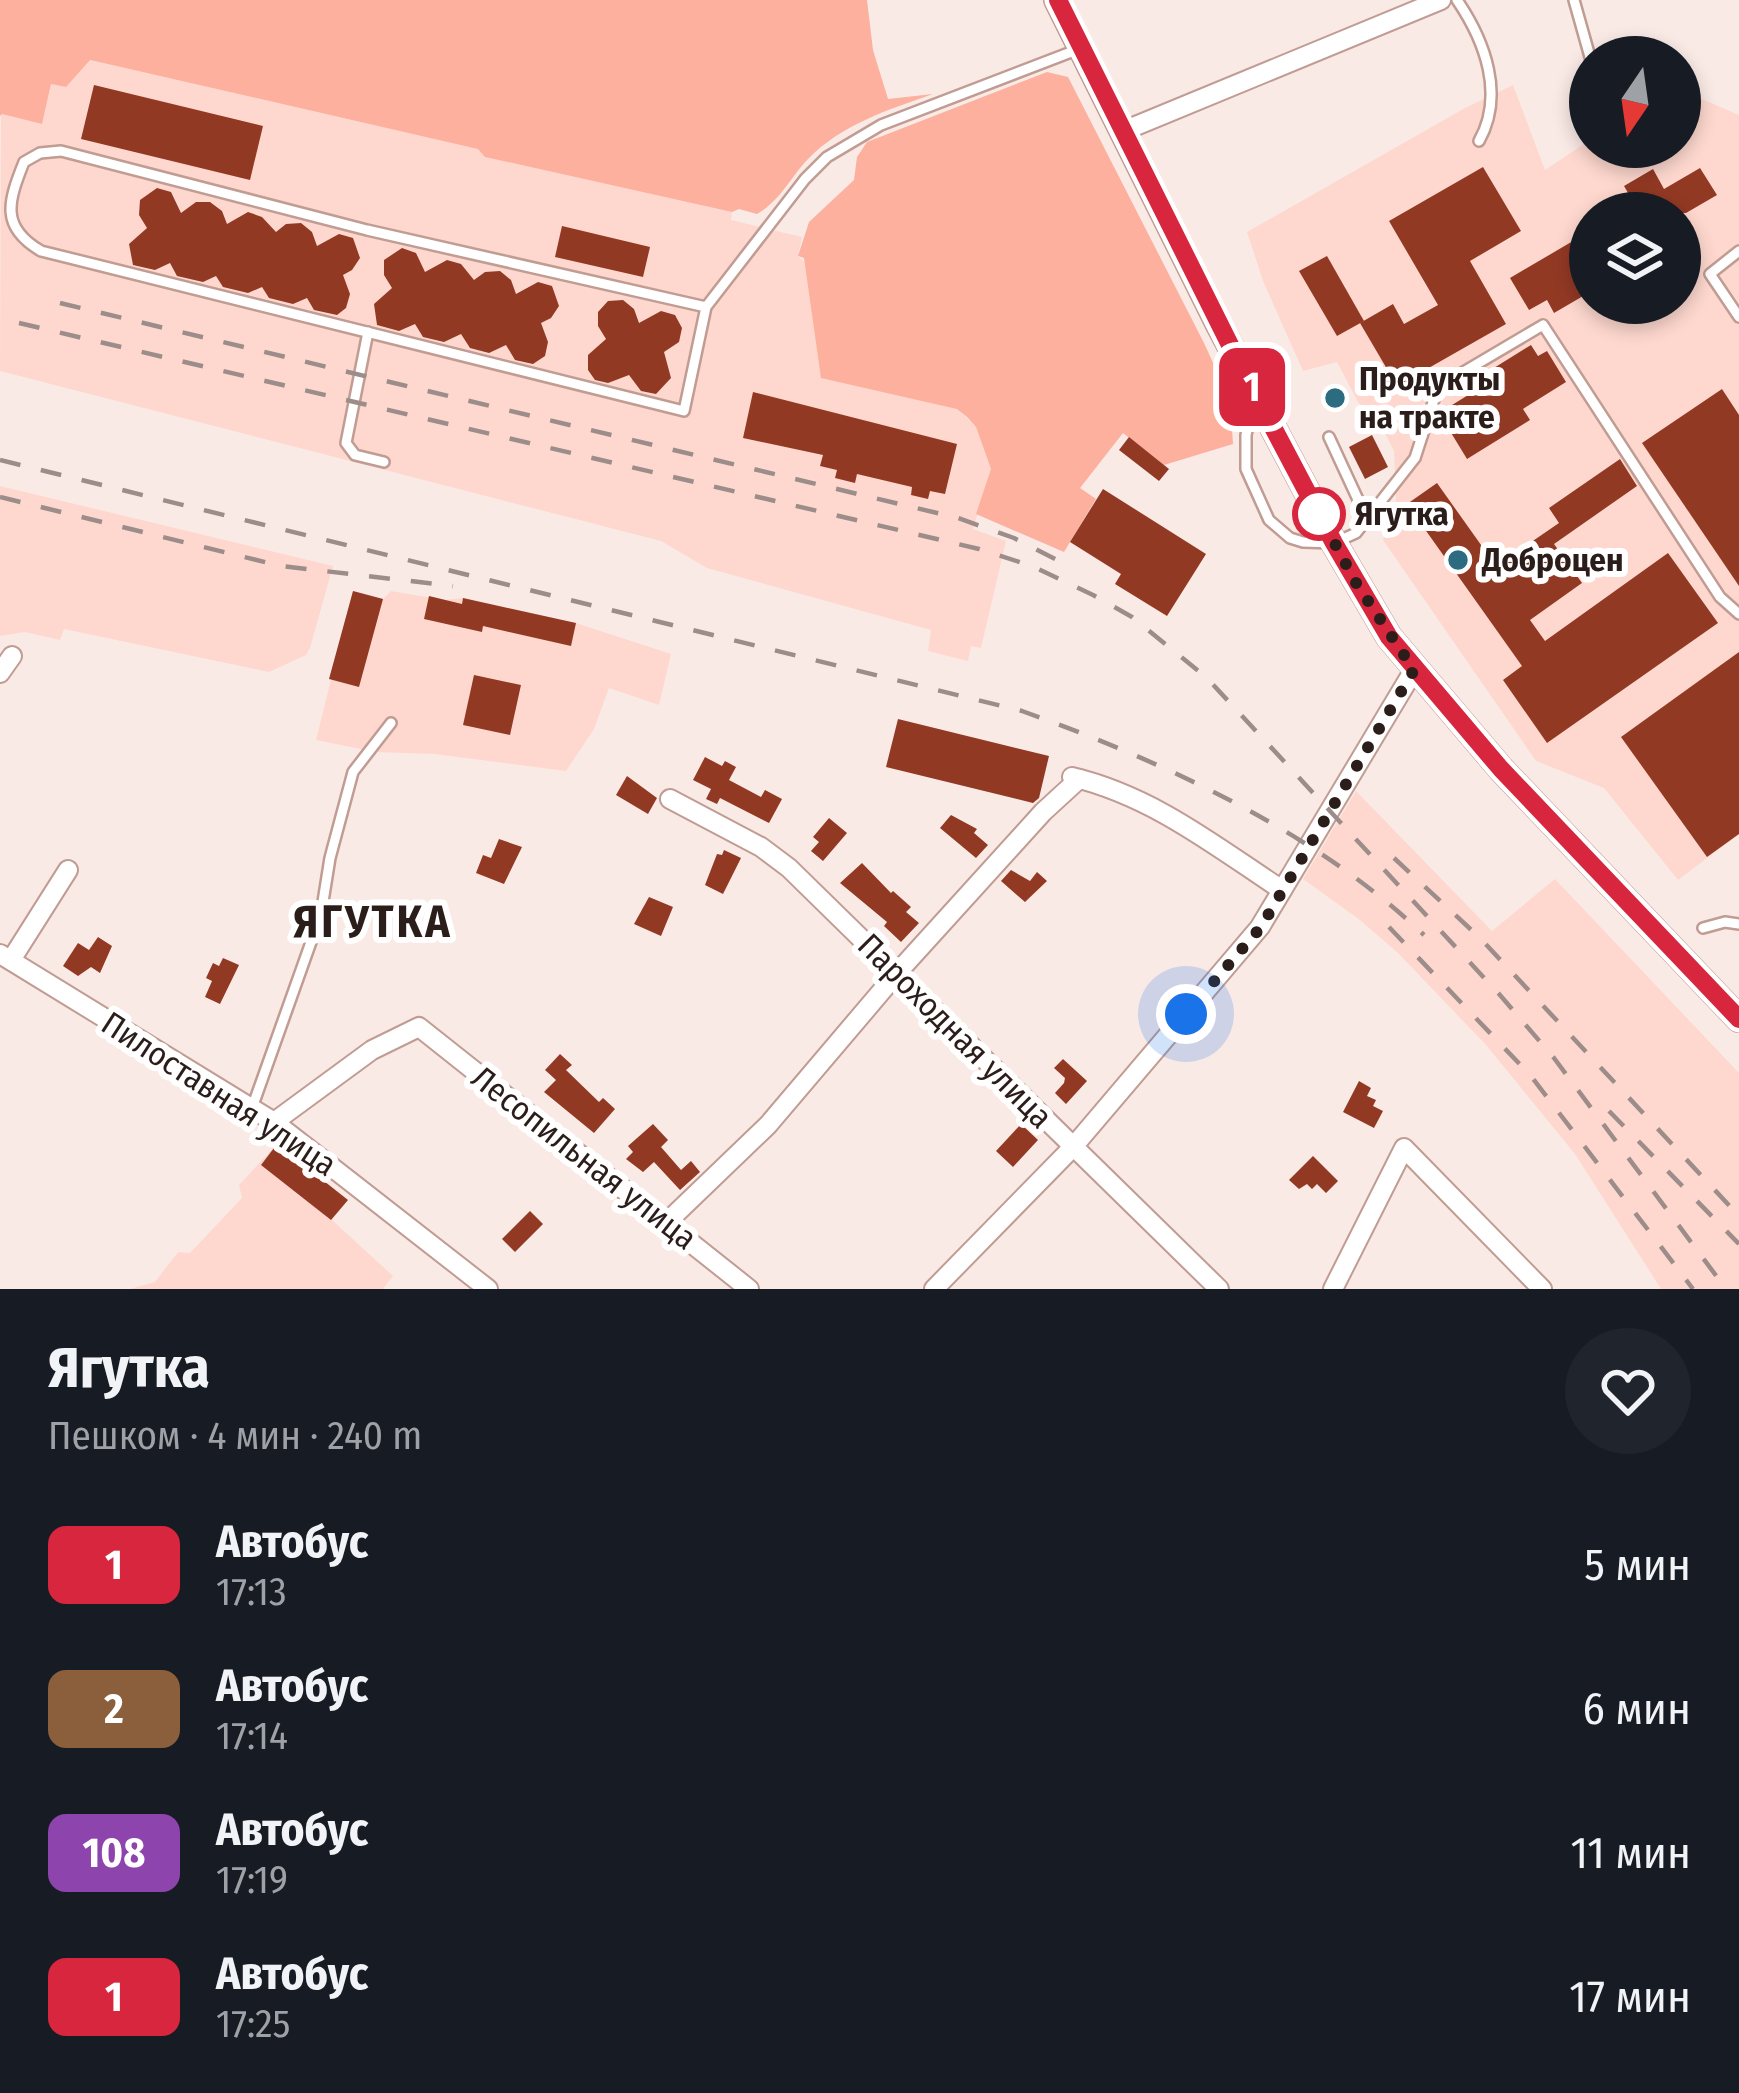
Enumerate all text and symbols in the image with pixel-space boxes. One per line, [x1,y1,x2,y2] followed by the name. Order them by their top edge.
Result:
[1569,36,1701,168] north arrow
[1569,36,1701,324] map controls
[1569,192,1701,324] button: layers
[1213,348,1291,426] line badge: 1
[1359,359,1500,437] place label: Продукты на тракте
[1243,362,1261,412] text: 1
[1322,385,1348,411] marker: Продукты на тракте
[1294,489,1344,539] marker: Ягутка
[1355,494,1449,534] place label: Ягутка
[1481,540,1623,580] place label: Доброцен
[1445,547,1471,573] marker: Доброцен
[293,895,453,949] district label: ЯГУТКА
[849,925,1061,1137] street label: Пароходная улица
[1156,984,1216,1044] your location
[94,1003,344,1185] street label: Пилоставная улица
[464,1058,704,1258] street label: Лесопильная улица
[1565,1328,1691,1454] button: heart
[48,1334,210,1402] text: Ягутка
[48,1413,422,1459] text: Пешком · 4 мин · 240 m
[216,1515,368,1569] text: Автобус
[1584,1538,1691,1592] text: 5 мин
[105,1540,123,1590] text: 1
[216,1569,286,1615] text: 17:13
[216,1659,368,1713] text: Автобус
[1583,1682,1691,1736] text: 6 мин
[104,1684,124,1734] text: 2
[216,1713,288,1759] text: 17:14
[216,1803,368,1857] text: Автобус
[1570,1826,1691,1880] text: 11 мин
[83,1828,145,1878] text: 108
[216,1857,288,1903] text: 17:19
[216,1947,368,2001] text: Автобус
[1569,1970,1691,2024] text: 17 мин
[105,1972,123,2022] text: 1
[216,2001,290,2047] text: 17:25

